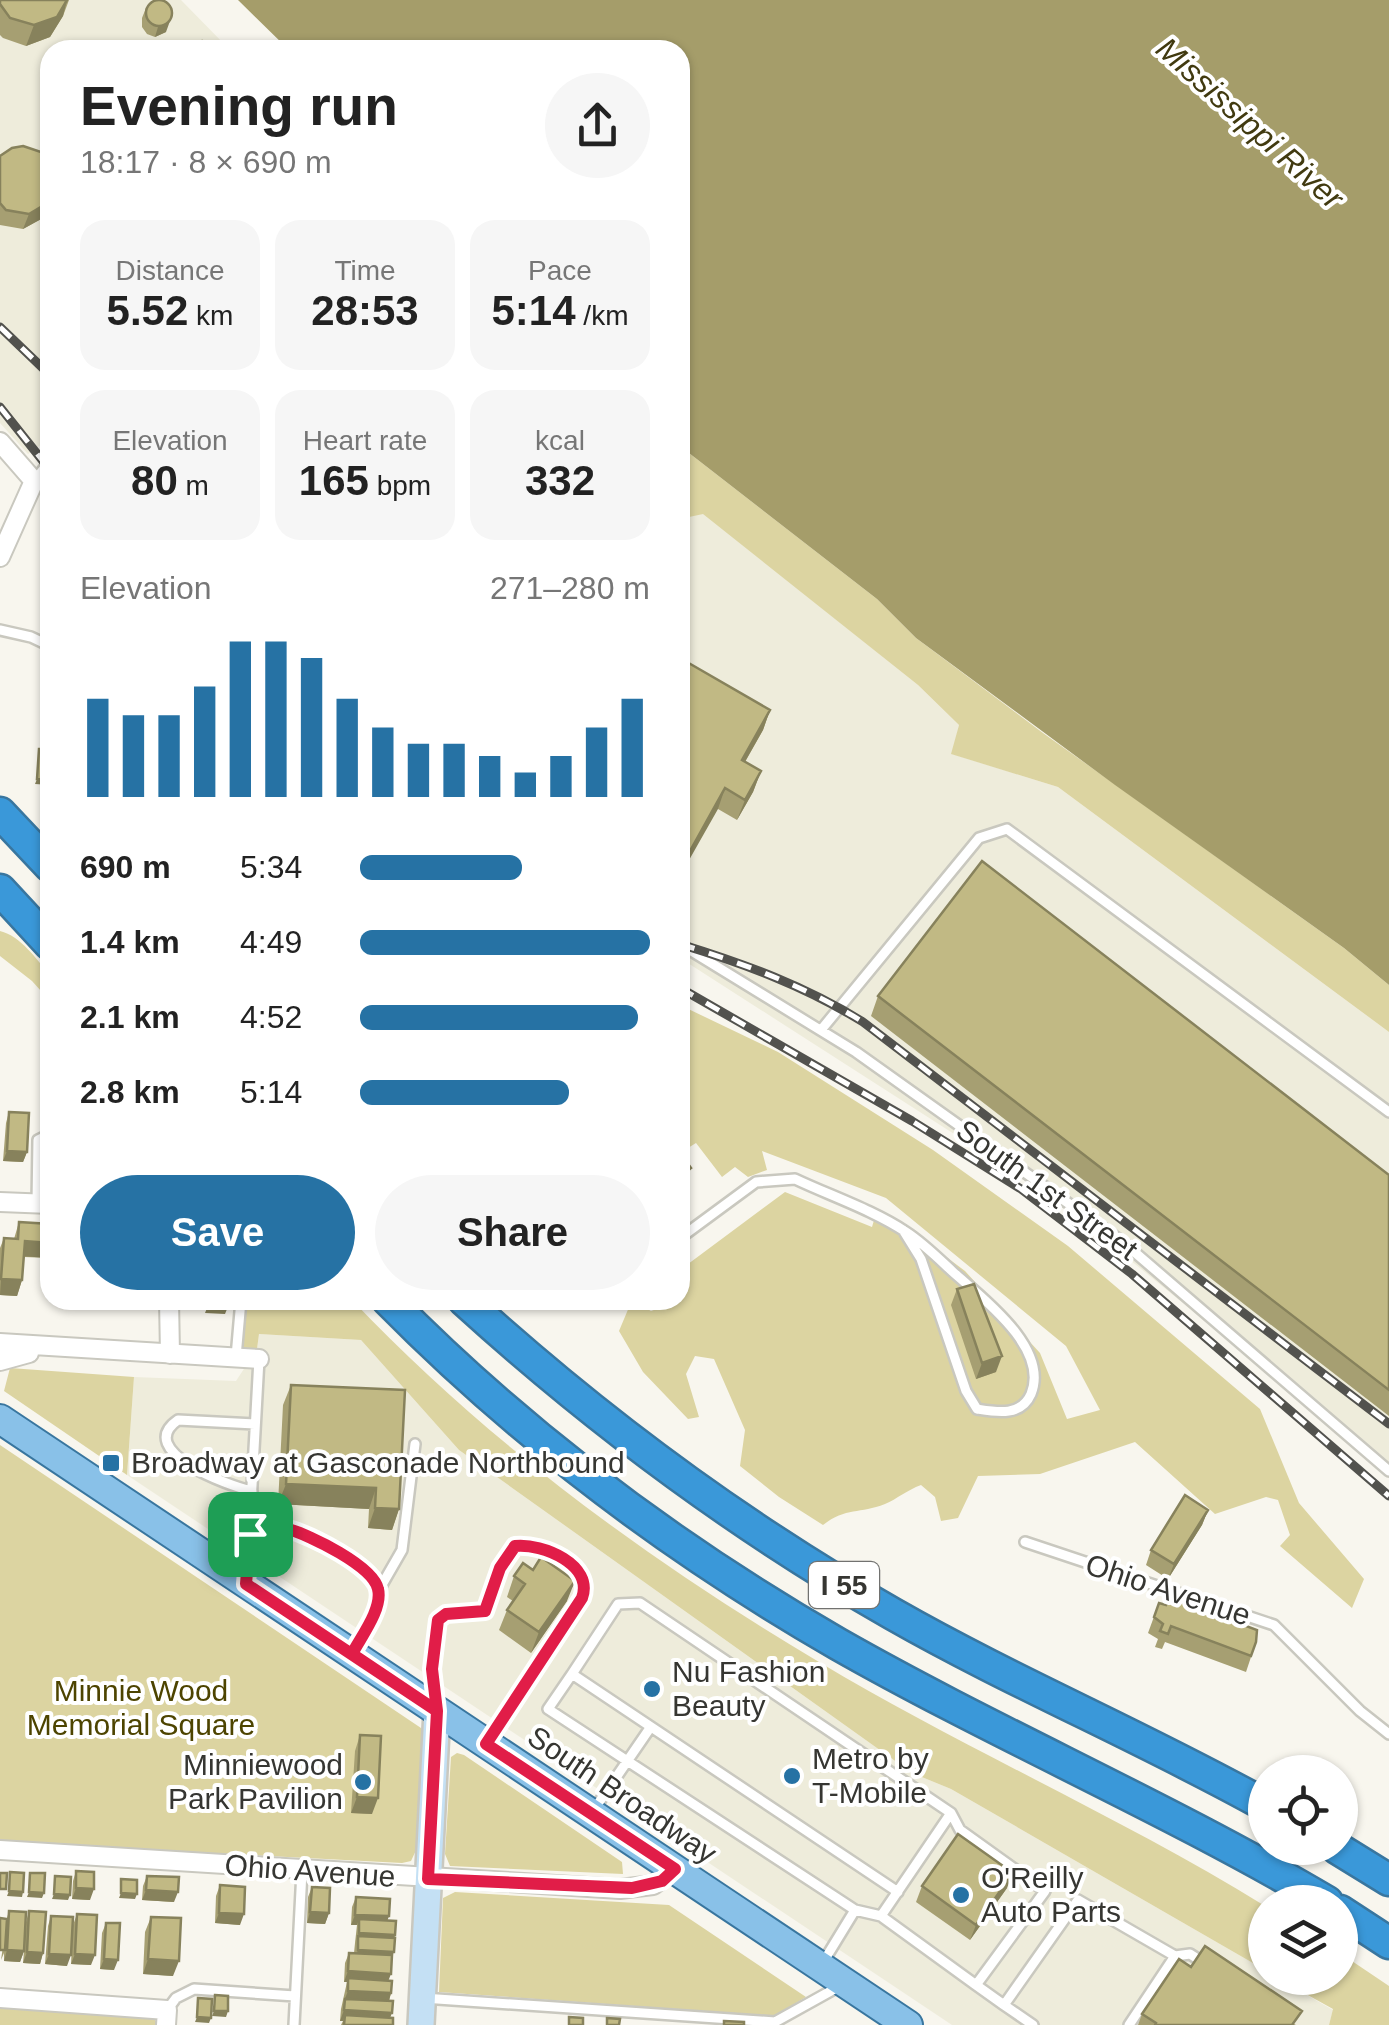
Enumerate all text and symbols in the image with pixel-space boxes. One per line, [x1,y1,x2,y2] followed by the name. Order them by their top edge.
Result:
[1149,30,1352,217] water label: Mississippi River
[545,73,650,178] button: share
[80,75,398,137] text: Evening run
[80,144,332,180] text: 18:17 · 8 × 690 m
[116,255,224,286] text: Distance
[334,255,396,286] text: Time
[528,255,592,286] text: Pace
[107,287,188,334] text: 5.52
[311,287,419,334] text: 28:53
[492,287,576,334] text: 5:14
[188,300,233,331] text: km
[576,300,628,331] text: /km
[112,425,228,456] text: Elevation
[303,425,427,456] text: Heart rate
[535,425,585,456] text: kcal
[131,457,178,504] text: 80
[299,457,369,504] text: 165
[525,457,595,504] text: 332
[178,470,209,501] text: m
[369,470,431,501] text: bpm
[80,570,212,606] text: Elevation
[490,570,650,606] text: 271–280 m
[80,849,171,885] text: 690 m
[240,849,302,885] text: 5:34
[80,924,180,960] text: 1.4 km
[240,924,302,960] text: 4:49
[80,999,180,1035] text: 2.1 km
[240,999,302,1035] text: 4:52
[80,1074,180,1110] text: 2.8 km
[240,1074,302,1110] text: 5:14
[951,1113,1145,1267] street label: South 1st Street
[80,1175,355,1290] button: Save
[375,1175,650,1290] button: Share
[131,1446,625,1479] place label: Broadway at Gasconade Northbound
[100,1452,122,1474] marker: Broadway at Gasconade Northbound
[208,1492,293,1577] pin
[223,1507,278,1562] icon: arrive
[1082,1547,1255,1632] street label: Ohio Avenue
[809,1562,879,1608] road number: I 55
[672,1655,825,1722] place label: Nu Fashion Beauty
[27,1674,255,1741] park label: Minnie Wood Memorial Square
[641,1678,663,1700] marker: Nu Fashion Beauty
[522,1719,723,1870] street label: South Broadway
[812,1742,929,1809] place label: Metro by T-Mobile
[168,1748,343,1815] place label: Minniewood Park Pavilion
[1248,1755,1358,1995] map controls
[1248,1755,1358,1865] button: locate
[781,1765,803,1787] marker: Metro by T-Mobile
[352,1771,374,1793] marker: Minniewood Park Pavilion
[223,1848,397,1893] street label: Ohio Avenue
[981,1861,1121,1928] place label: O'Reilly Auto Parts
[950,1884,972,1906] marker: O'Reilly Auto Parts
[1248,1885,1358,1995] button: layers

